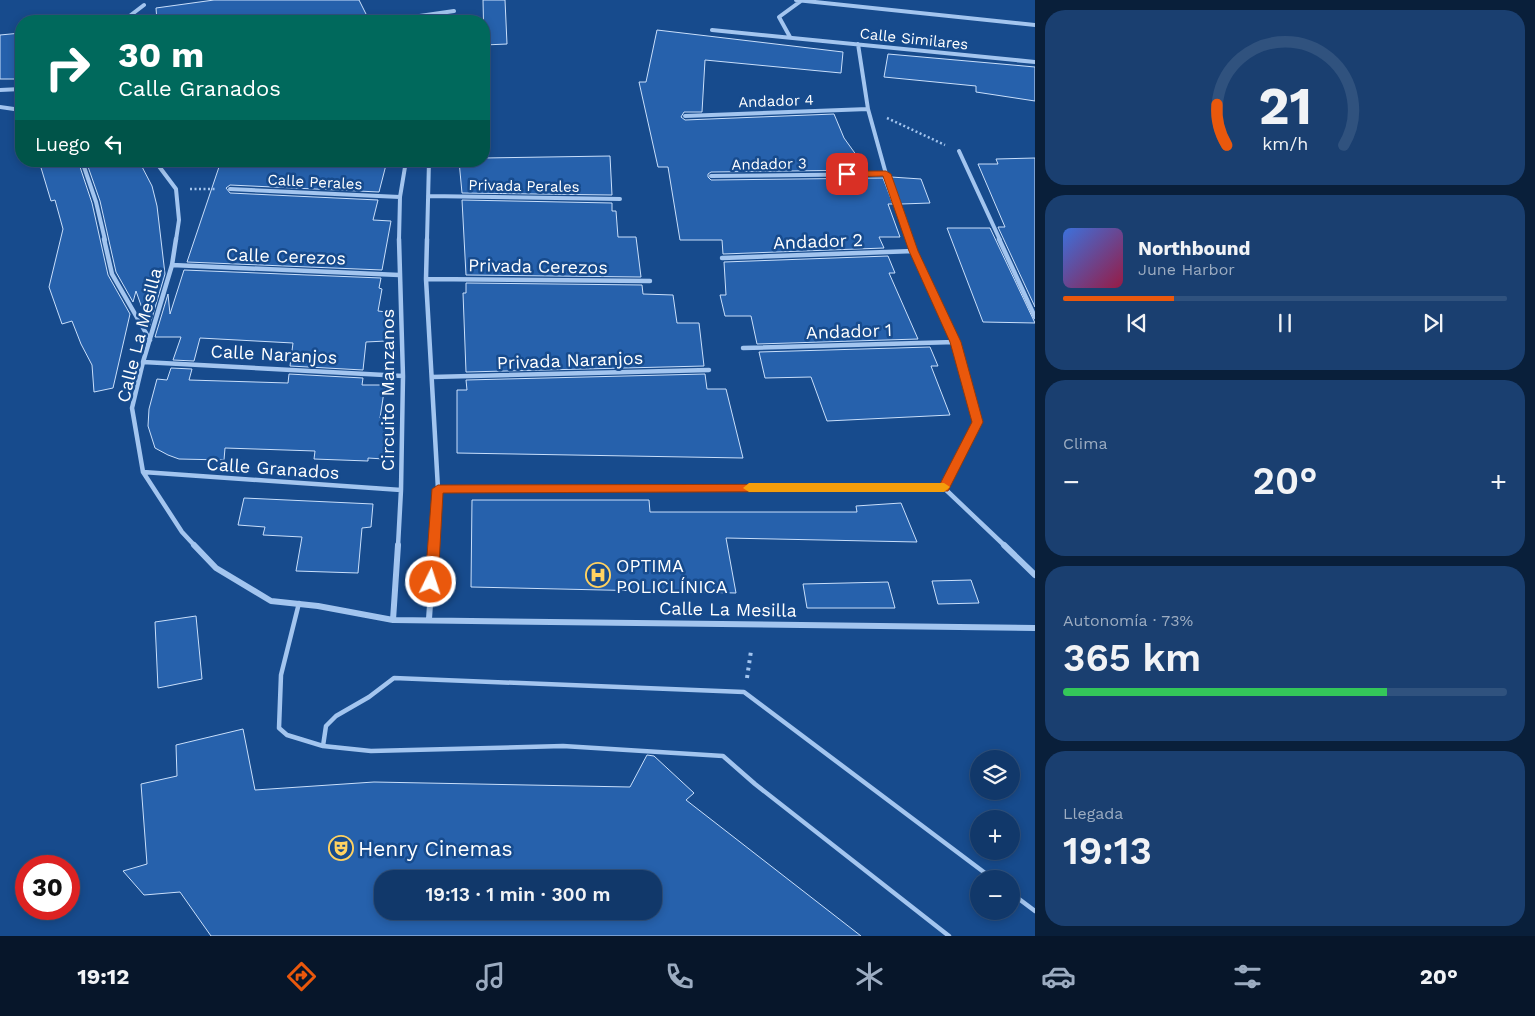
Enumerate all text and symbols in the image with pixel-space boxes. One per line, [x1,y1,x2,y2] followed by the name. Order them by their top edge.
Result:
[859,24,969,54] street label: Calle Similares
[118,34,204,76] text: 30 m
[35,35,100,100] icon: right
[118,76,281,101] text: Calle Granados
[1258,76,1312,137] text: 21
[738,91,814,111] street label: Andador 4
[100,130,128,158] icon: left
[35,133,90,156] text: Luego
[1262,133,1308,154] text: km/h
[826,153,868,195] pin
[731,154,807,174] street label: Andador 3
[833,160,861,188] icon: arrive
[267,171,363,193] street label: Calle Perales
[468,176,580,196] street label: Privada Perales
[773,229,863,253] street label: Andador 2
[1138,237,1250,260] text: Northbound
[226,243,346,269] street label: Calle Cerezos
[468,254,608,278] street label: Privada Cerezos
[1138,260,1235,279] text: June Harbor
[112,266,166,404] street label: Calle La Mesilla
[377,309,398,471] street label: Circuito Manzanos
[1123,309,1151,337] icon: previous
[1271,309,1299,337] icon: pause
[1419,309,1447,337] icon: next
[806,319,892,343] street label: Andador 1
[210,340,338,368] street label: Calle Naranjos
[496,347,644,373] street label: Privada Naranjos
[1063,434,1107,453] text: Clima
[206,453,340,483] street label: Calle Granados
[1253,459,1317,503] text: 20°
[1063,465,1080,498] text: −
[1490,465,1507,498] text: +
[404,555,456,607] position arrow
[616,555,728,597] place label: OPTIMA POLICLÍNICA
[585,562,611,588] hospital icon: OPTIMA POLICLÍNICA
[659,597,797,621] street label: Calle La Mesilla
[1063,611,1193,630] text: Autonomía · 73%
[1063,636,1201,680] text: 365 km
[970,750,1020,920] map controls
[970,750,1020,800] button: layers
[1063,804,1123,823] text: Llegada
[970,810,1020,860] button: +
[1063,829,1152,873] text: 19:13
[328,835,354,861] theatre icon: Henry Cinemas
[358,836,512,861] place label: Henry Cinemas
[15,855,80,920] speed limit sign: 30
[970,870,1020,920] button: −
[425,883,611,906] text: 19:13 · 1 min · 300 m
[284,959,319,994] icon: directions
[473,959,508,994] icon: music
[662,959,697,994] icon: phone
[852,959,887,994] icon: climate
[1041,959,1076,994] icon: car
[1230,959,1265,994] icon: filters
[77,964,129,989] text: 19:12
[1420,964,1458,989] text: 20°

